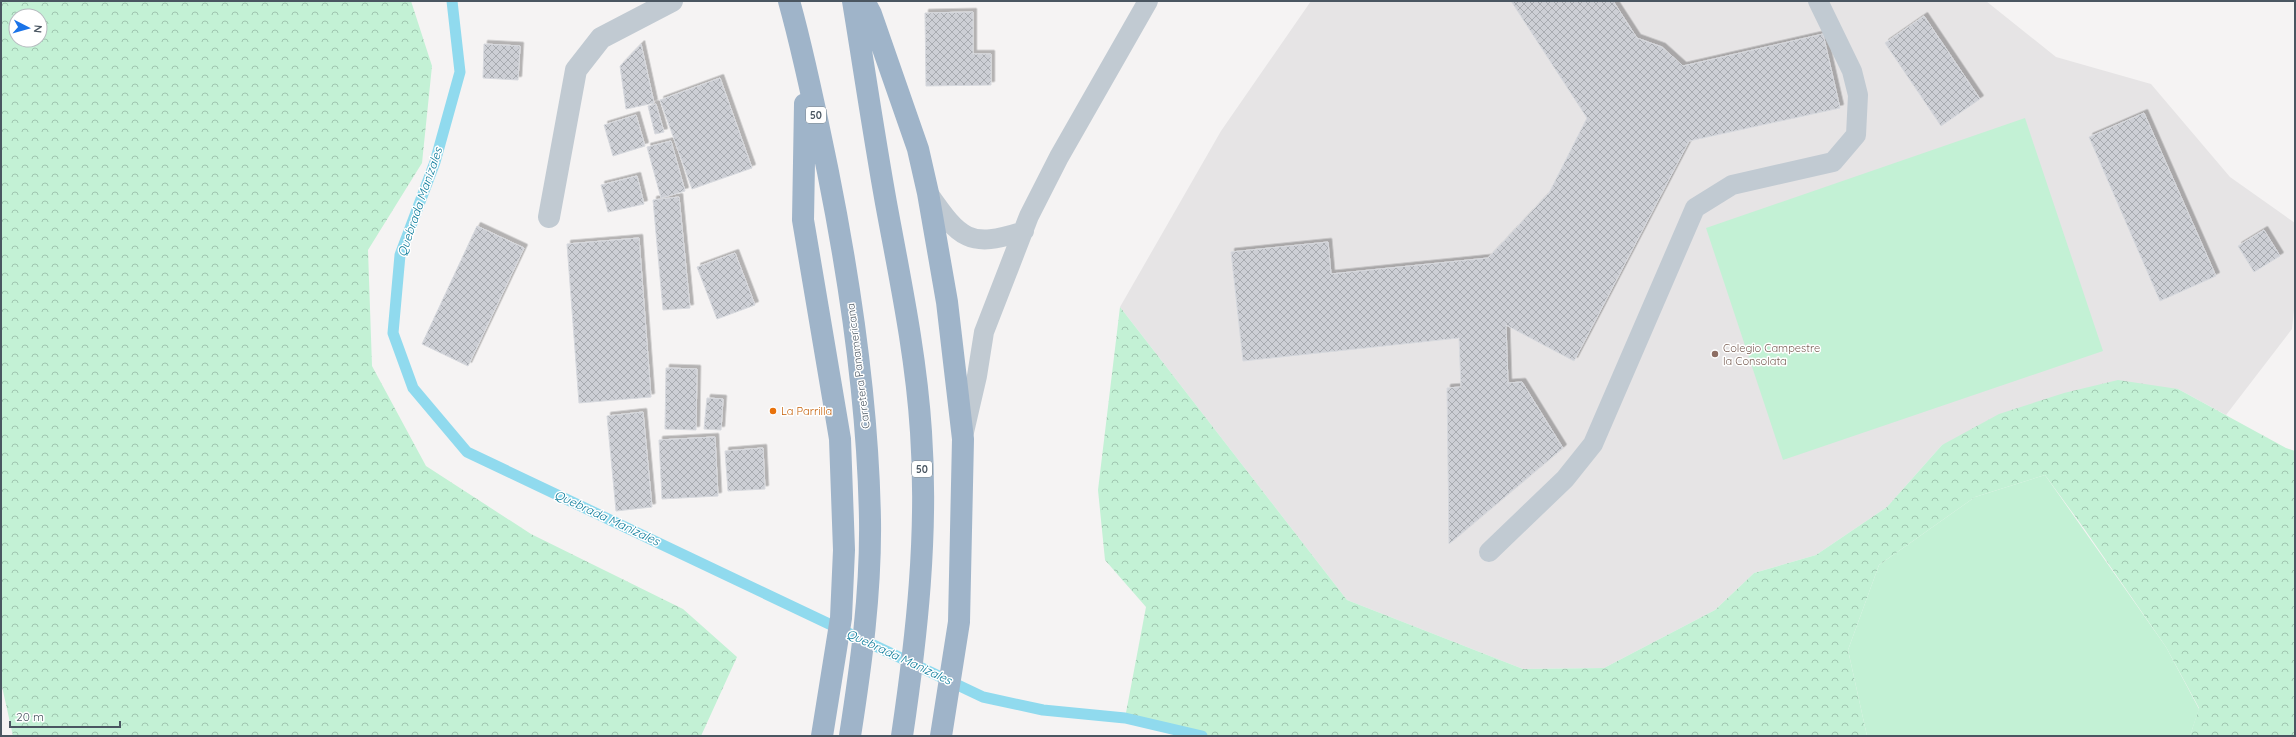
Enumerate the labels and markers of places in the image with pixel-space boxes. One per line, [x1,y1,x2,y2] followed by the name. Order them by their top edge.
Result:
[1723,341,1820,368] place label: Colegio Campestre la Consolata
[1710,349,1720,359] marker: Colegio Campestre la Consolata
[781,404,832,418] place label: La Parrilla
[768,406,778,416] marker: La Parrilla

